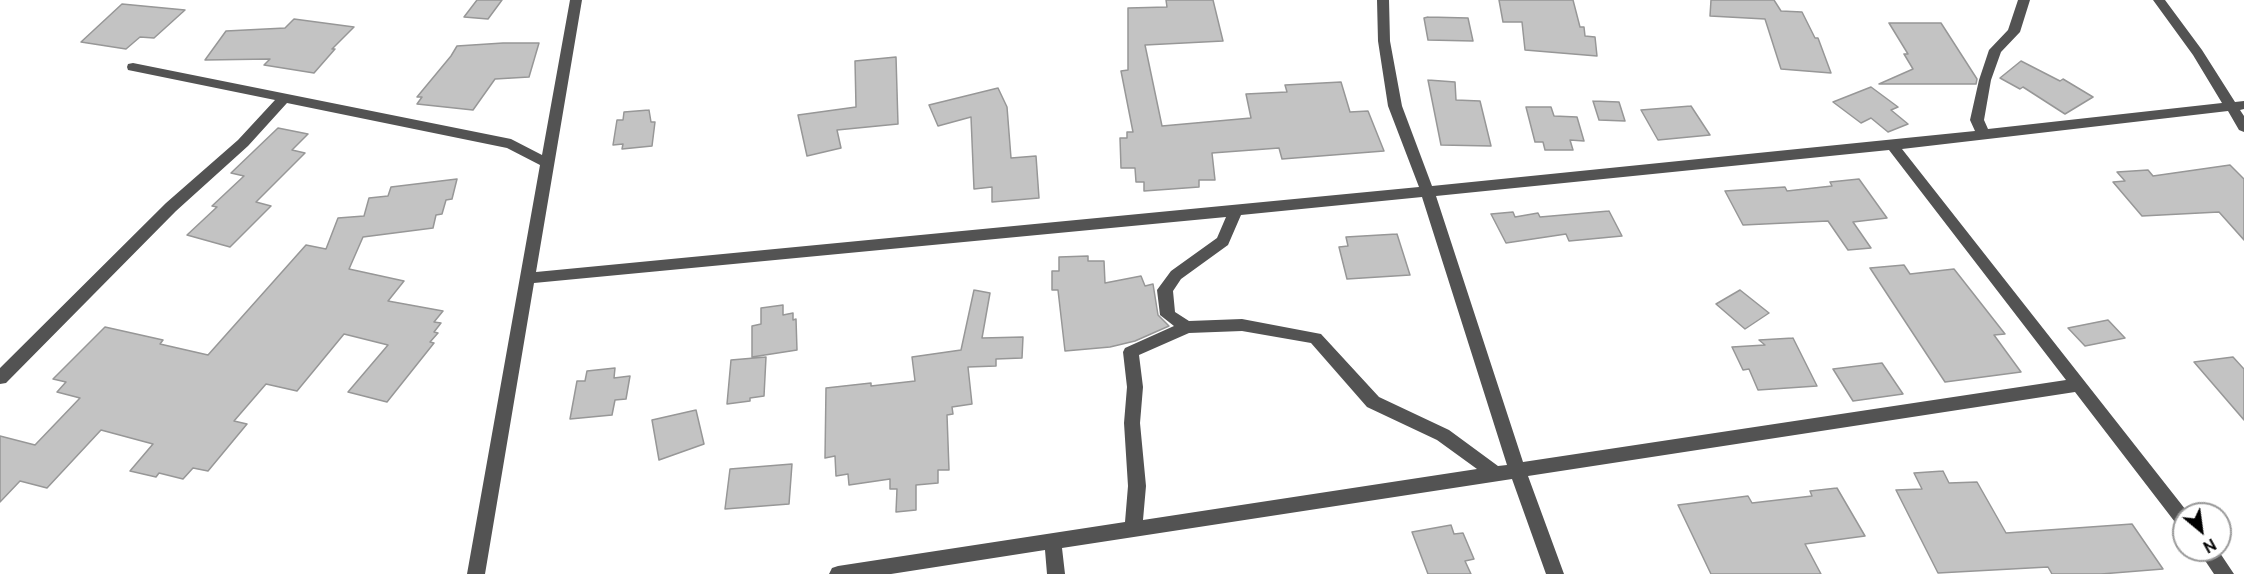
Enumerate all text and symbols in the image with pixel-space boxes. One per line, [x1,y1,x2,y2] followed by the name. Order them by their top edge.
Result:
[2172,502,2232,562] north arrow
[2200,535,2219,557] text: N

